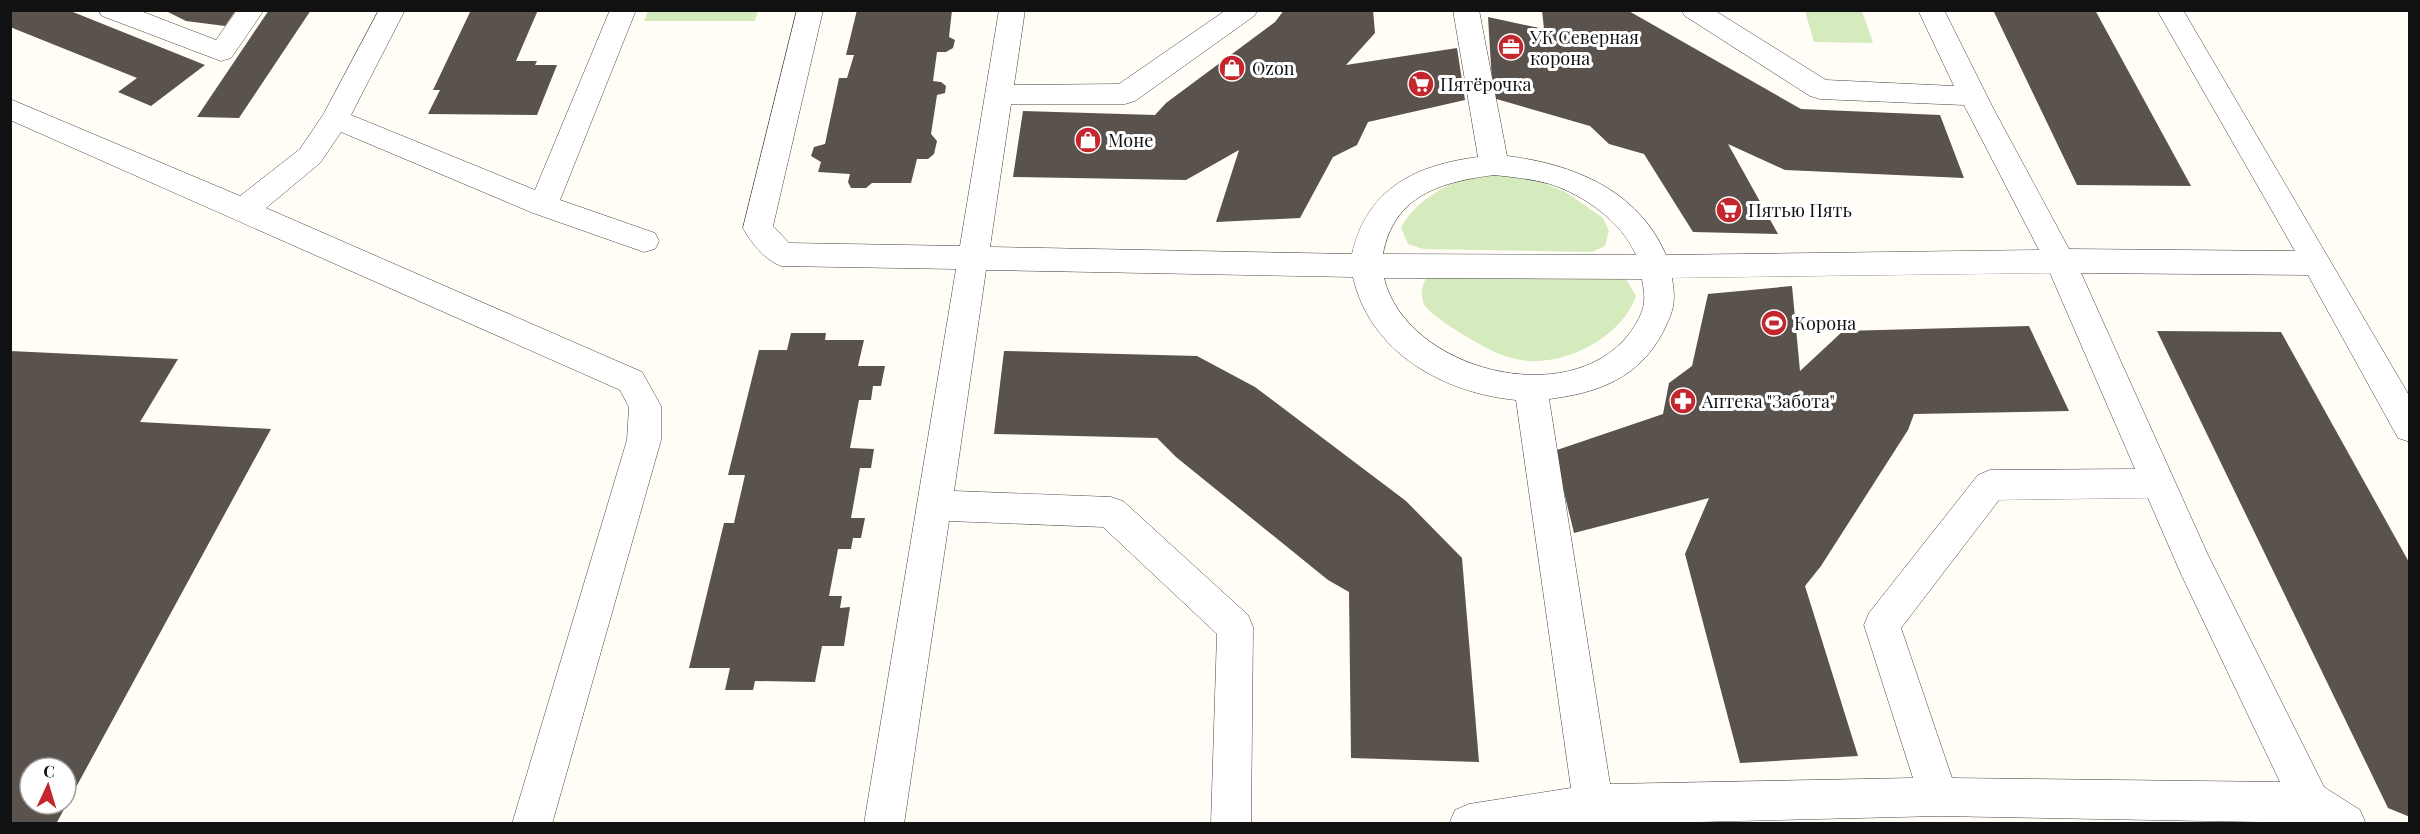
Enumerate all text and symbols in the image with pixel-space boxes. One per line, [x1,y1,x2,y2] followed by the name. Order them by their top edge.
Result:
[1529,25,1639,70] place label: УК Северная корона
[1496,32,1526,62] office icon: УК Северная корона
[1217,53,1247,83] shop icon: Ozon
[1252,56,1295,80] place label: Ozon
[1406,69,1436,99] supermarket icon: Пятёрочка
[1440,72,1531,96] place label: Пятёрочка
[1073,125,1103,155] shop icon: Моне
[1108,128,1153,152] place label: Моне
[1714,195,1744,225] supermarket icon: Пятью Пять
[1748,198,1852,222] place label: Пятью Пять
[1759,308,1789,338] sports icon: Корона
[1794,311,1856,335] place label: Корона
[1668,386,1698,416] pharmacy icon: Аптека "Забота"
[1701,389,1835,413] place label: Аптека "Забота"
[18,756,78,816] north arrow
[43,760,55,781] text: С

